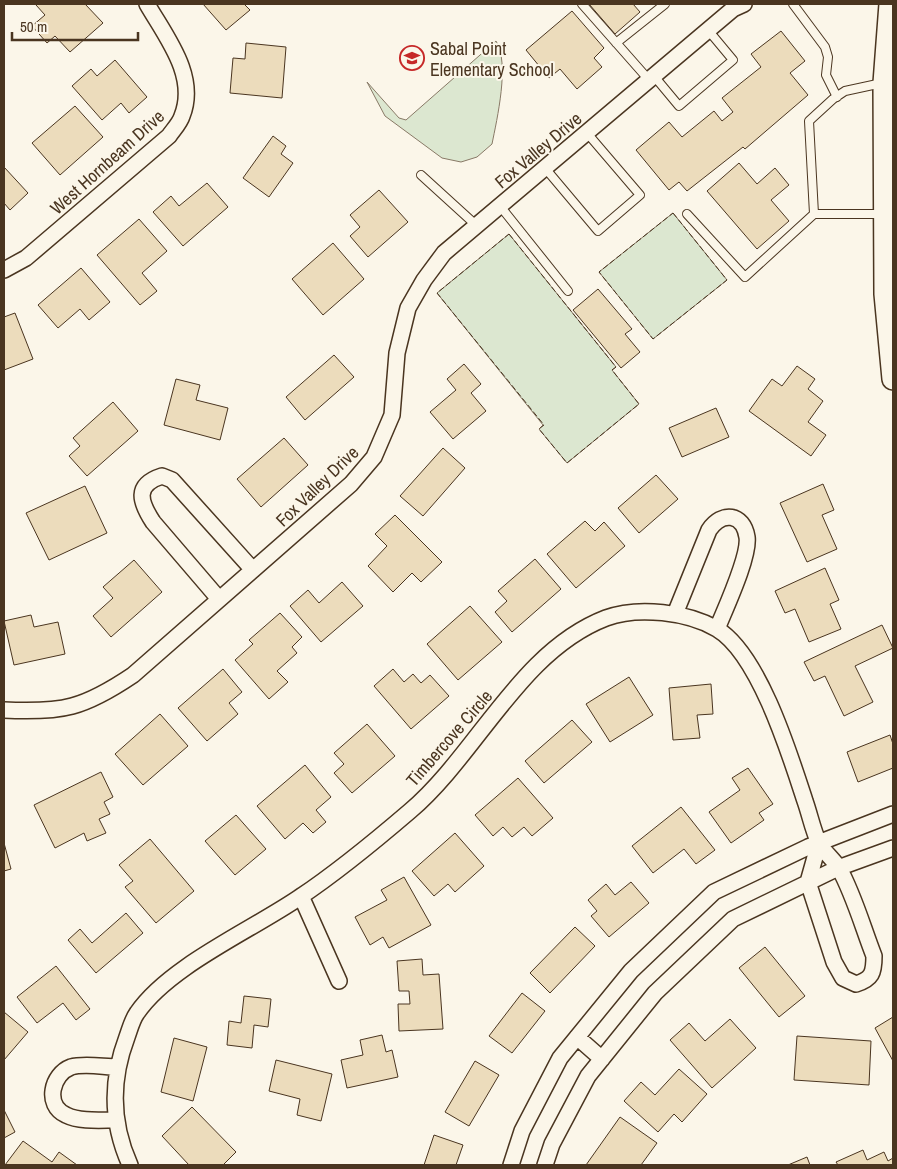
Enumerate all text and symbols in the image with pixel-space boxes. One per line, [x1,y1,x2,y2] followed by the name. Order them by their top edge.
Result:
[12,10,139,42] scale bar
[20,16,47,37] text: 50 m
[430,36,554,82] place label: Sabal Point Elementary School
[399,45,425,71] school or university icon: Sabal Point Elementary School
[44,104,170,220] street label: West Hornbeam Drive
[489,106,587,194] street label: Fox Valley Drive
[270,440,364,532] street label: Fox Valley Drive
[400,684,498,792] street label: Timbercove Circle

